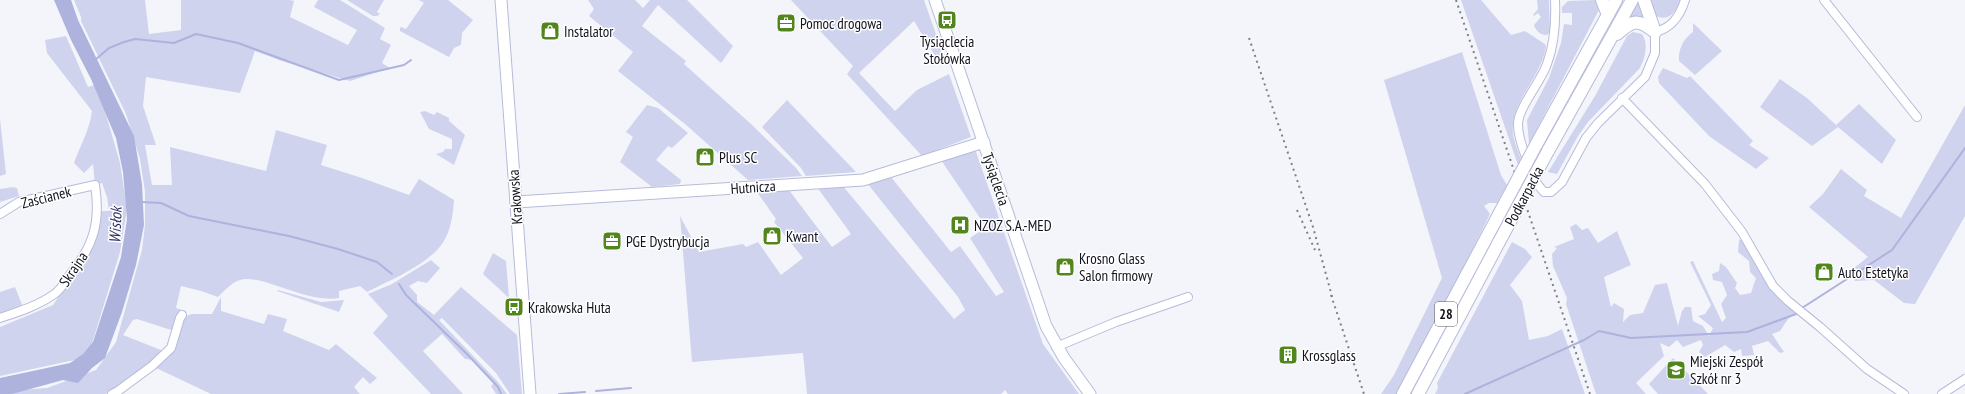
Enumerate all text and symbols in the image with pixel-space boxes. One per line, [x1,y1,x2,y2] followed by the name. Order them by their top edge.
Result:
[936,9,958,31] bus stop icon: Tysiąclecia Stołówka
[775,12,797,34] office icon: Pomoc drogowa
[800,14,882,33] place label: Pomoc drogowa
[539,20,561,42] shop icon: Instalator
[564,22,614,41] place label: Instalator
[920,32,974,68] place label: Tysiąclecia Stołówka
[694,146,716,168] shop icon: Plus SC
[719,148,757,167] place label: Plus SC
[978,150,1014,208] street label: Tysiąclecia
[1500,163,1548,229] street label: Podkarpacka
[504,169,526,225] street label: Krakowska
[730,176,776,198] street label: Hutnicza
[19,182,73,212] street label: Zaścianek
[104,205,126,244] water label: Wisłok
[949,214,971,236] hospital icon: NZOZ S.A.-MED
[974,216,1052,235] place label: NZOZ S.A.-MED
[761,225,783,247] shop icon: Kwant
[786,227,818,246] place label: Kwant
[601,230,623,252] office icon: PGE Dystrybucja
[626,232,709,251] place label: PGE Dystrybucja
[54,248,92,290] street label: Skrajna
[1079,249,1153,285] place label: Krosno Glass Salon firmowy
[1054,256,1076,278] shop icon: Krosno Glass Salon firmowy
[1813,261,1835,283] shop icon: Auto Estetyka
[1838,263,1908,282] place label: Auto Estetyka
[503,296,525,318] bus stop icon: Krakowska Huta
[528,298,611,317] place label: Krakowska Huta
[1435,302,1457,326] road number: 28
[1277,344,1299,366] building icon: Krossglass
[1302,346,1356,365] place label: Krossglass
[1690,352,1764,388] place label: Miejski Zespół Szkół nr 3
[1665,359,1687,381] school or university icon: Miejski Zespół Szkół nr 3

